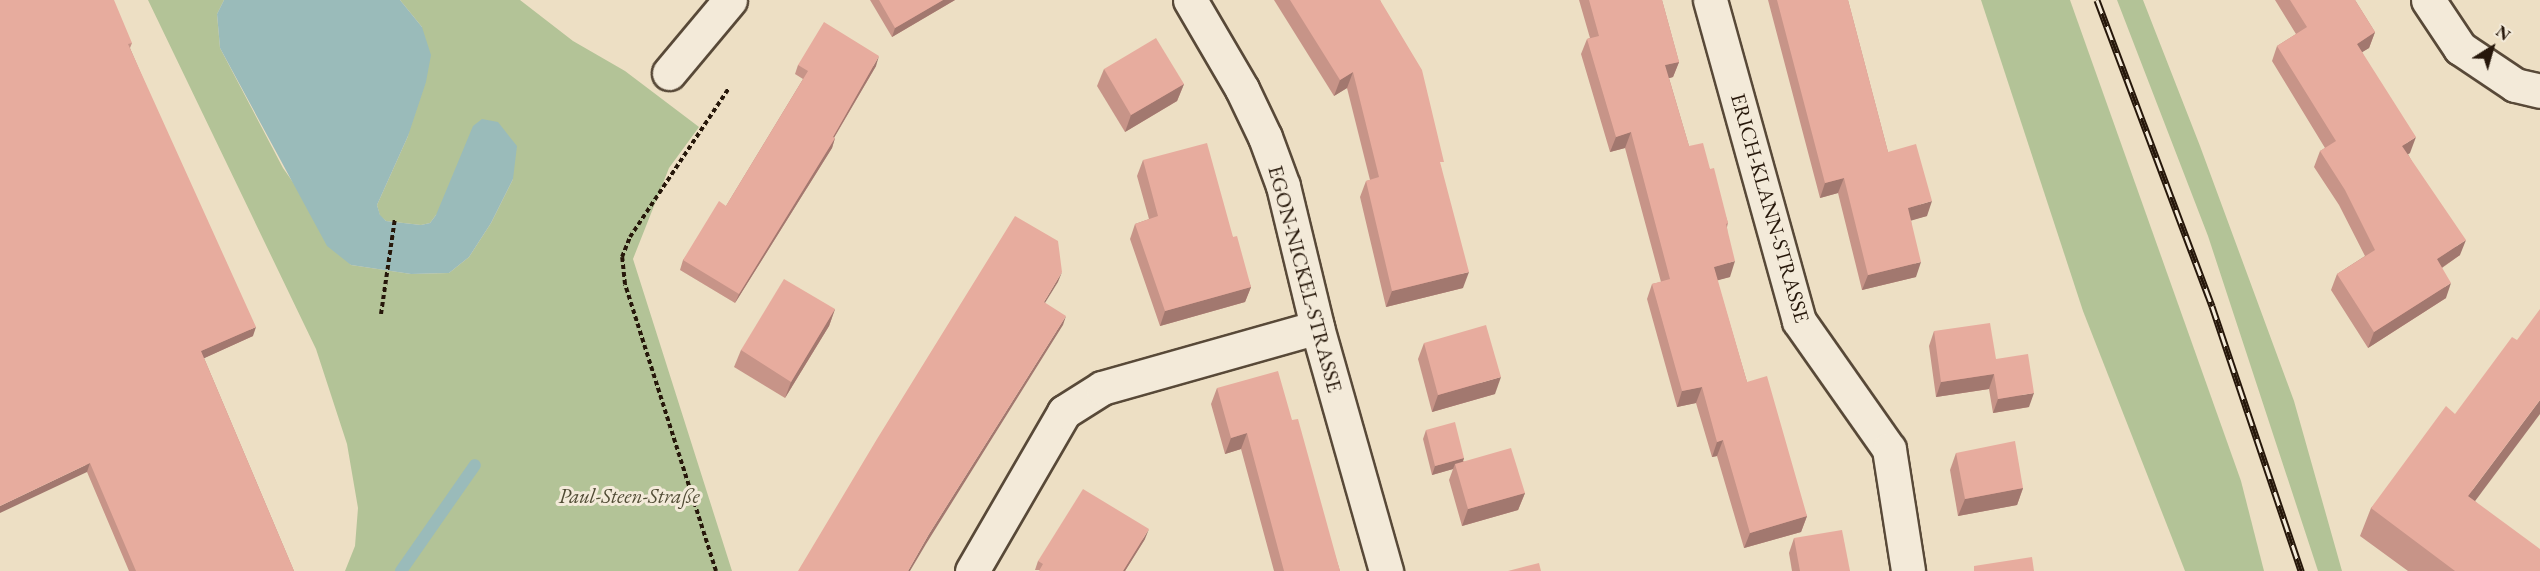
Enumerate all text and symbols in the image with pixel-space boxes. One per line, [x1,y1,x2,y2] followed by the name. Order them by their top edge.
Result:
[2462,18,2522,78] north arrow
[2492,21,2515,46] text: N
[1725,90,1815,326] street label: ERICH-KLANN-STRASSE
[1263,163,1347,395] street label: EGON-NICKEL-STRASSE
[558,483,700,509] park label: Paul-Steen-Straße

